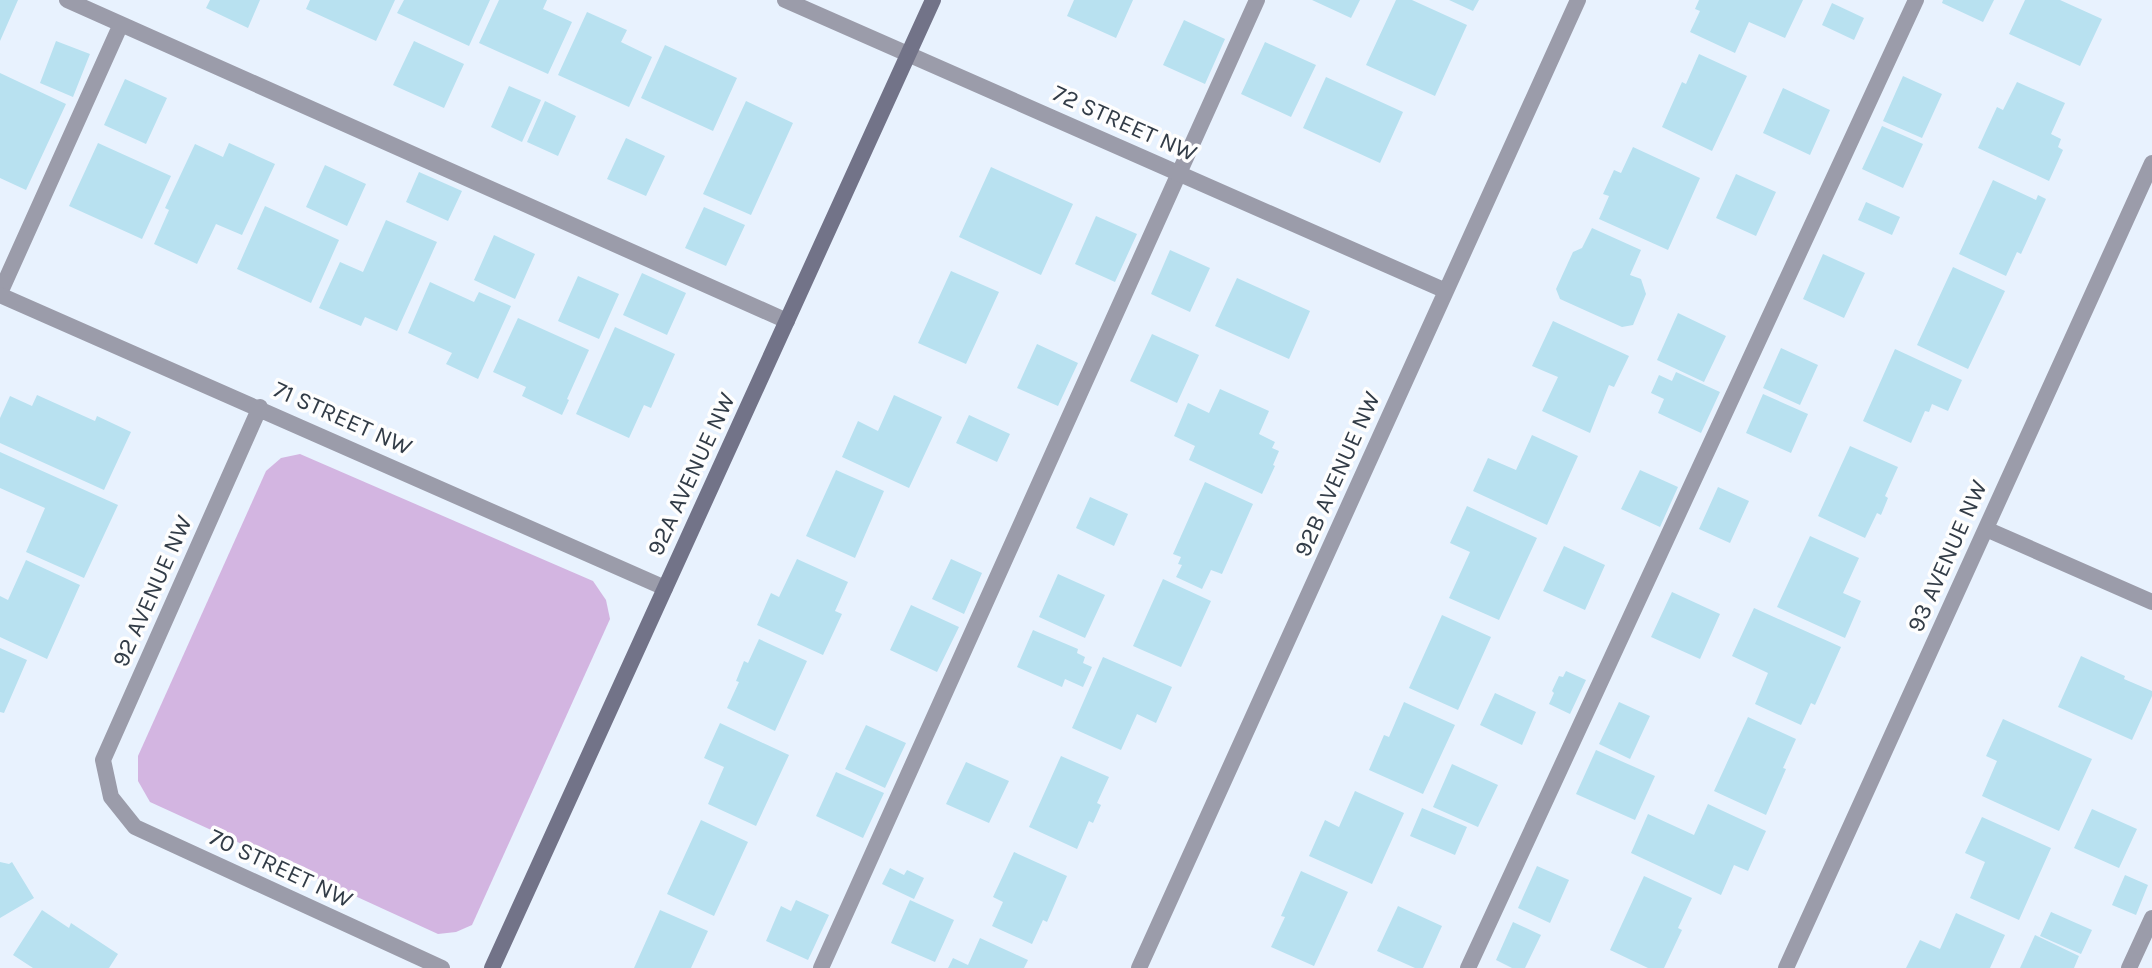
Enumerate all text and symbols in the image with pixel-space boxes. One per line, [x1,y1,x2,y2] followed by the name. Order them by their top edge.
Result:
[1049,79,1202,167] street label: 72 STREET NW
[269,375,417,461] street label: 71 STREET NW
[1288,387,1386,561] street label: 92B AVENUE NW
[641,388,741,560] street label: 92A AVENUE NW
[1901,475,1993,636] street label: 93 AVENUE NW
[106,510,198,671] street label: 92 AVENUE NW
[205,823,358,914] street label: 70 STREET NW

